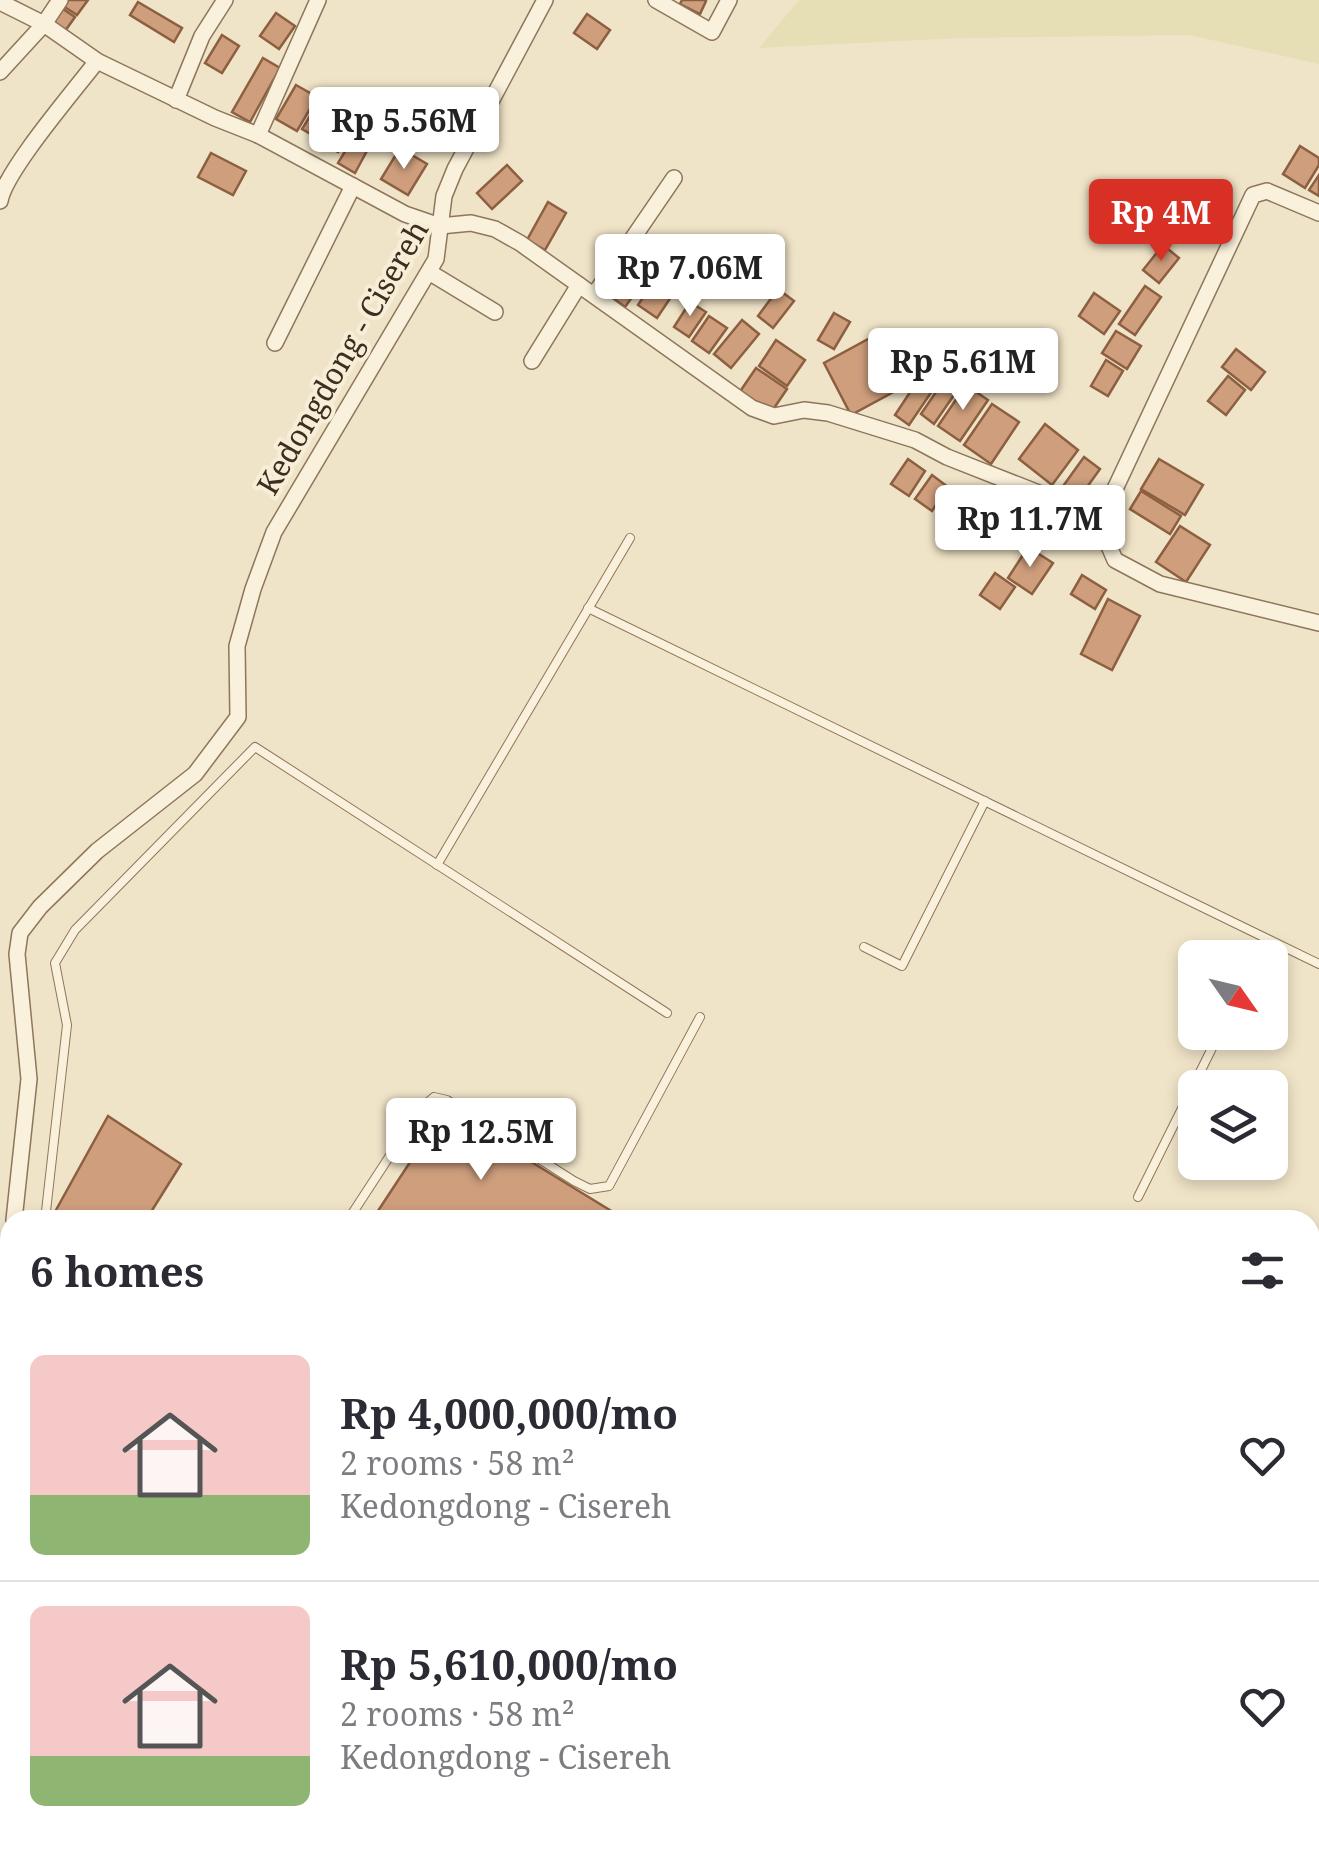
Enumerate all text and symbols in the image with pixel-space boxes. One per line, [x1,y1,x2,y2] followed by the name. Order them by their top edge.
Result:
[301,87,507,172] pin: Rp 5.56M
[331,98,477,141] text: Rp 5.56M
[1091,179,1231,264] pin: Rp 4M
[1111,190,1211,233] text: Rp 4M
[247,212,437,502] street label: Kedongdong - Cisereh
[587,234,793,319] pin: Rp 7.06M
[617,245,763,288] text: Rp 7.06M
[860,328,1066,413] pin: Rp 5.61M
[890,339,1036,382] text: Rp 5.61M
[927,485,1133,570] pin: Rp 11.7M
[957,496,1103,539] text: Rp 11.7M
[1178,940,1288,1050] north arrow
[1178,940,1288,1180] map controls
[1178,1070,1288,1180] button: layers
[378,1098,584,1183] pin: Rp 12.5M
[408,1109,554,1152] text: Rp 12.5M
[30,1242,204,1299] text: 6 homes
[1235,1243,1290,1298] icon: filters
[340,1384,678,1441] text: Rp 4,000,000/mo
[110,1395,230,1515] icon: home
[1235,1428,1290,1483] icon: heart
[340,1441,575,1484] text: 2 rooms · 58 m²
[340,1484,671,1527] text: Kedongdong - Cisereh
[340,1635,678,1692] text: Rp 5,610,000/mo
[110,1646,230,1766] icon: home
[1235,1679,1290,1734] icon: heart
[340,1692,575,1735] text: 2 rooms · 58 m²
[340,1735,671,1778] text: Kedongdong - Cisereh

